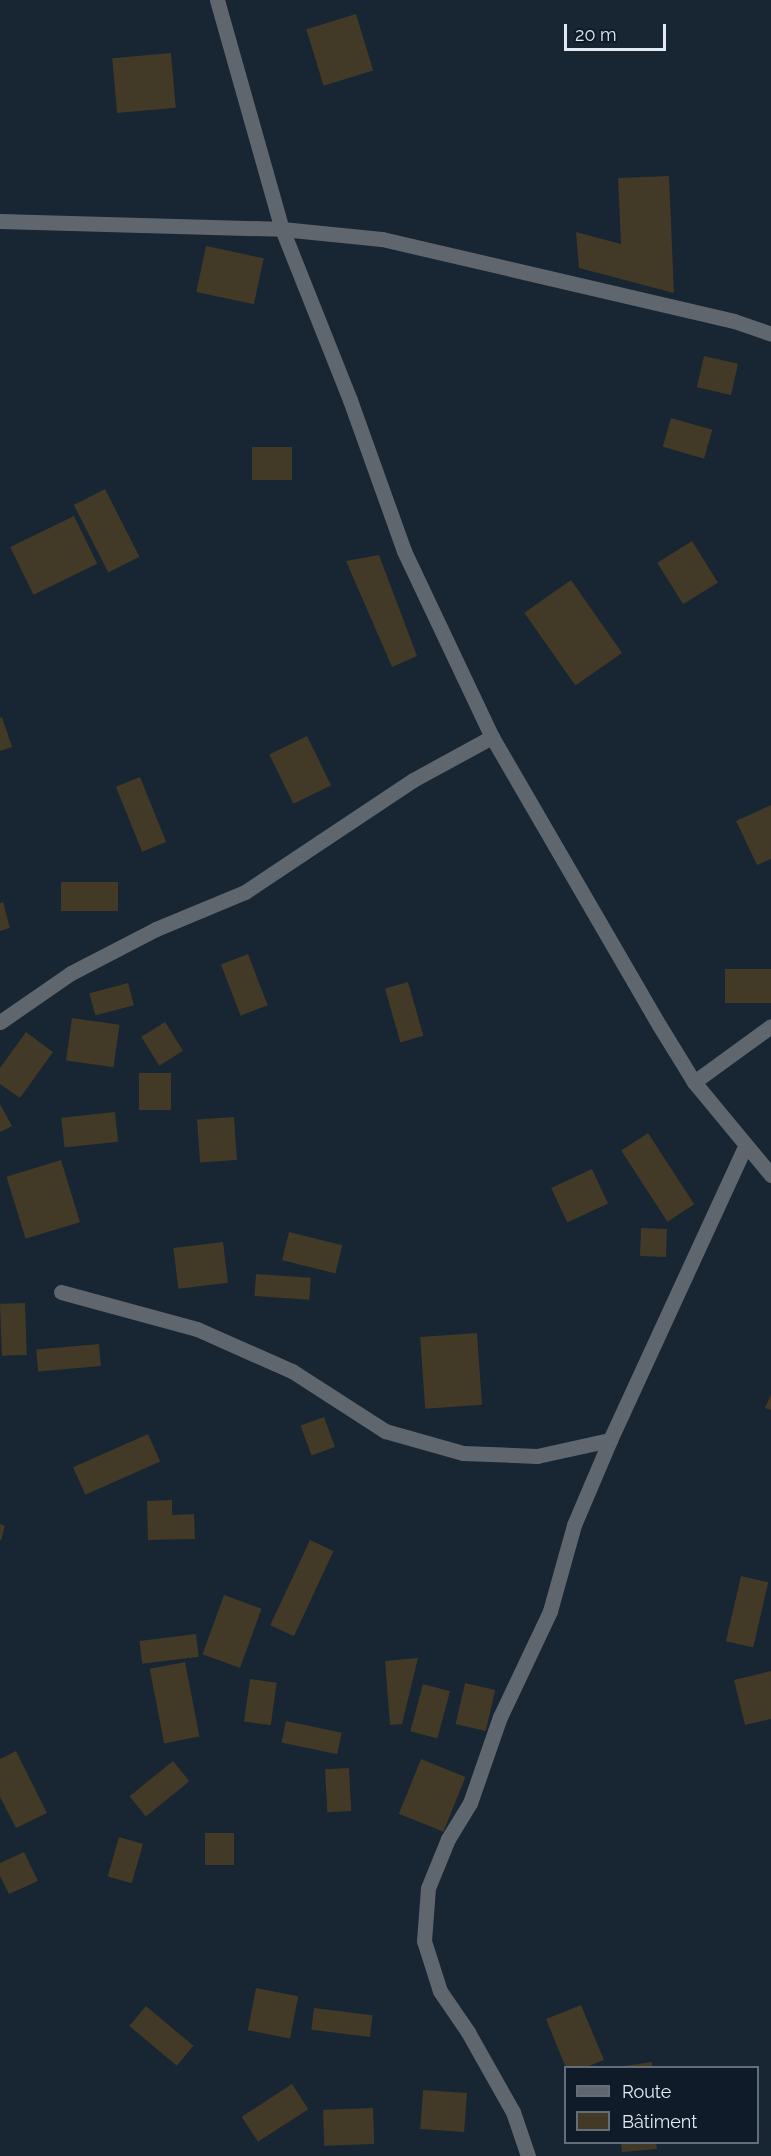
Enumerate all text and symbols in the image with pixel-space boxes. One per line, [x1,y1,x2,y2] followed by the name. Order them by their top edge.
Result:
[567,12,669,50] scale bar
[575,24,617,45] text: 20 m
[564,2066,759,2144] legend
[622,2081,671,2102] text: Route
[622,2111,697,2132] text: Bâtiment

